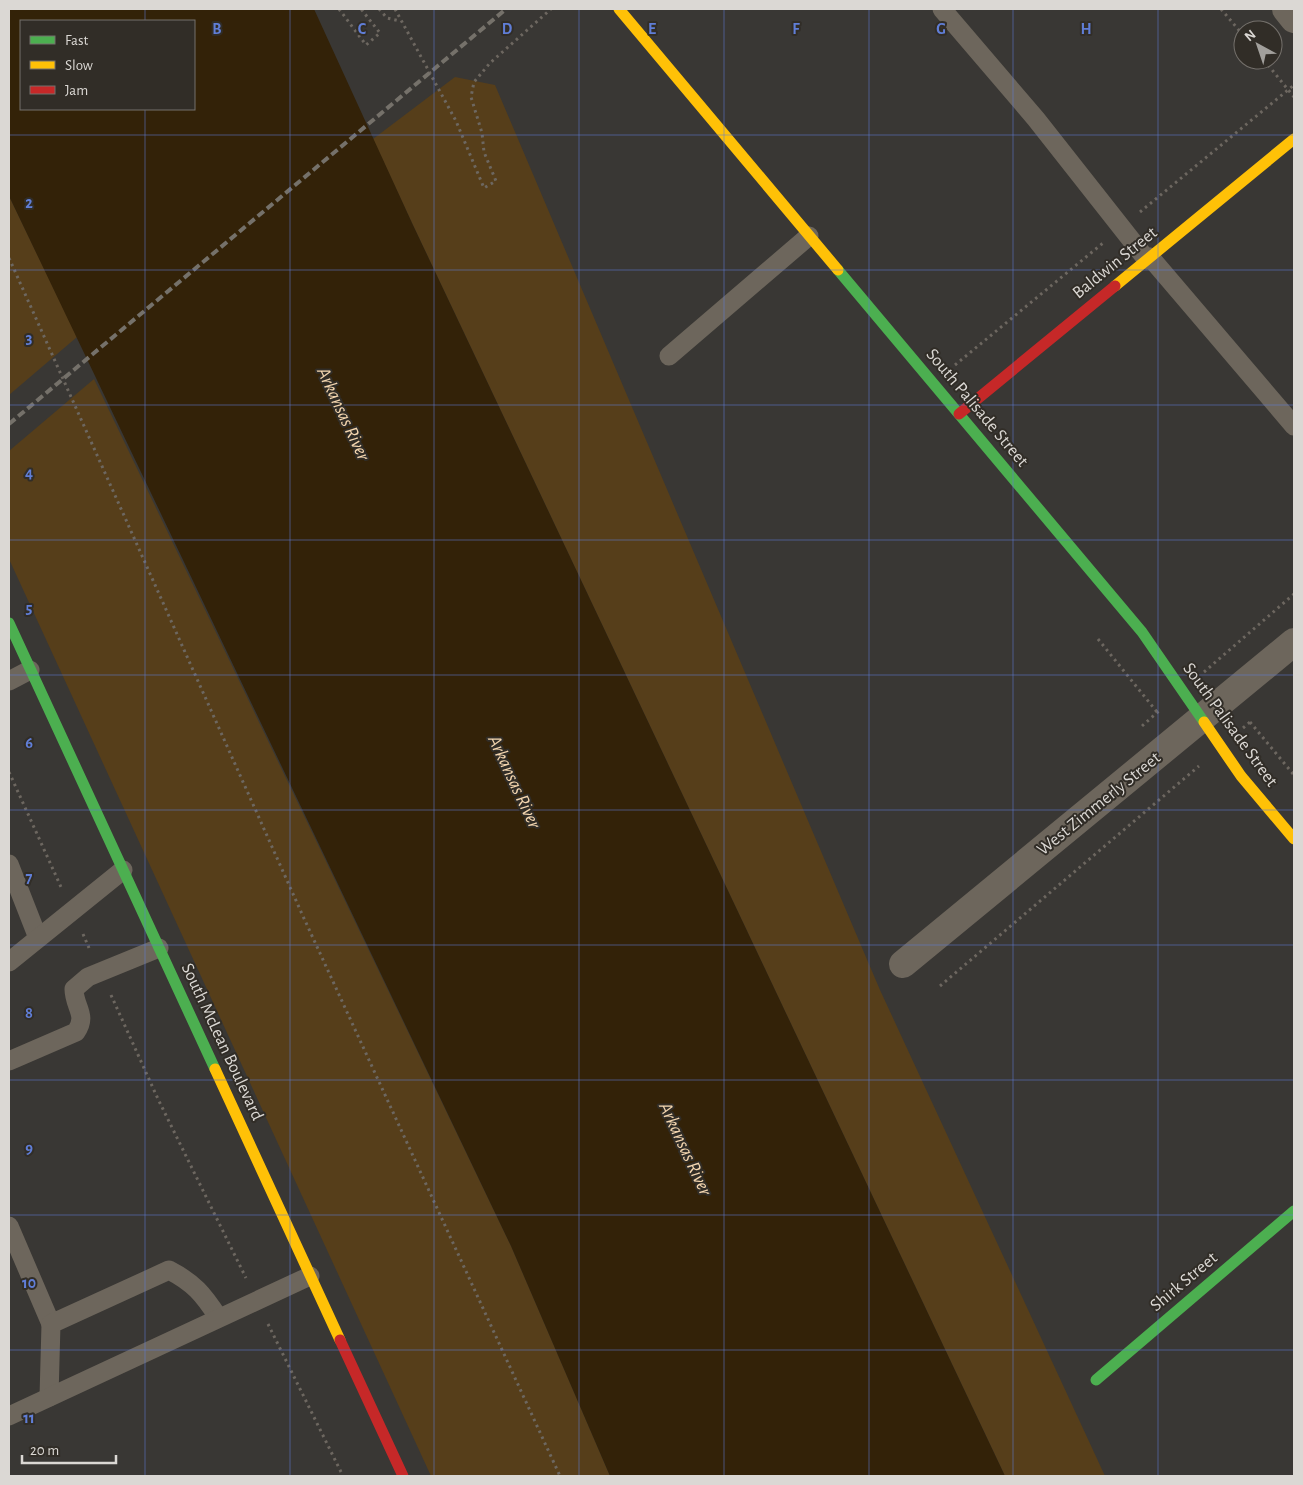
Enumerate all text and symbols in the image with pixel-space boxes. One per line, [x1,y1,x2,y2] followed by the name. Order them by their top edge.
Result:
[20,20,195,110] legend
[1233,20,1283,70] north arrow
[212,21,222,37] text: B
[358,21,367,37] text: C
[502,21,513,37] text: D
[648,21,656,37] text: E
[792,21,800,37] text: F
[936,21,946,37] text: G
[1080,21,1092,37] text: H
[1242,27,1259,44] text: N
[65,33,89,48] text: Fast
[65,58,93,73] text: Slow
[65,83,88,98] text: Jam
[25,195,33,211] text: 2
[1069,223,1161,302] street label: Baldwin Street
[26,330,33,346] text: 3
[922,345,1032,471] street label: South Palisade Street
[313,363,373,464] water label: Arkansas River
[25,465,33,481] text: 4
[26,600,33,616] text: 5
[1179,660,1281,790] street label: South Palisade Street
[484,731,544,832] water label: Arkansas River
[25,735,33,751] text: 6
[1034,749,1164,859] street label: West Zimmerly Street
[26,870,33,886] text: 7
[178,961,266,1123] street label: South McLean Boulevard
[25,1005,33,1021] text: 8
[655,1098,715,1199] water label: Arkansas River
[25,1140,33,1156] text: 9
[1147,1249,1221,1315] street label: Shirk Street
[22,1275,36,1291] text: 10
[23,1410,35,1426] text: 11
[22,1432,116,1464] scale bar
[30,1443,59,1458] text: 20 m

